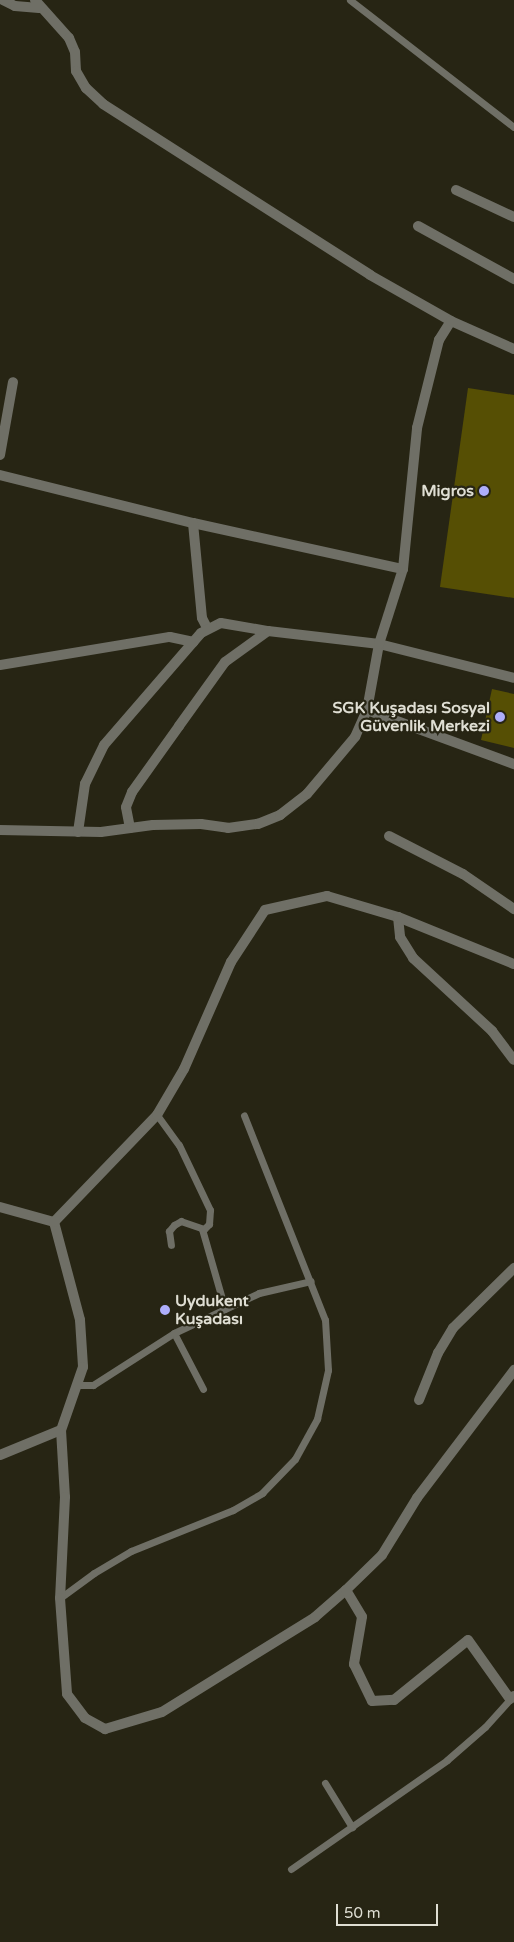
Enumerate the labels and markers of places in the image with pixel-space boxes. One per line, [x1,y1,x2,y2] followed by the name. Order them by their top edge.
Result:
[421,481,474,501] place label: Migros
[478,485,490,497] marker: Migros
[332,698,490,736] place label: SGK Kuşadası Sosyal Güvenlik Merkezi
[494,711,506,723] marker: SGK Kuşadası Sosyal Güvenlik Merkezi
[175,1291,249,1329] place label: Uydukent Kuşadası
[159,1304,171,1316] marker: Uydukent Kuşadası

